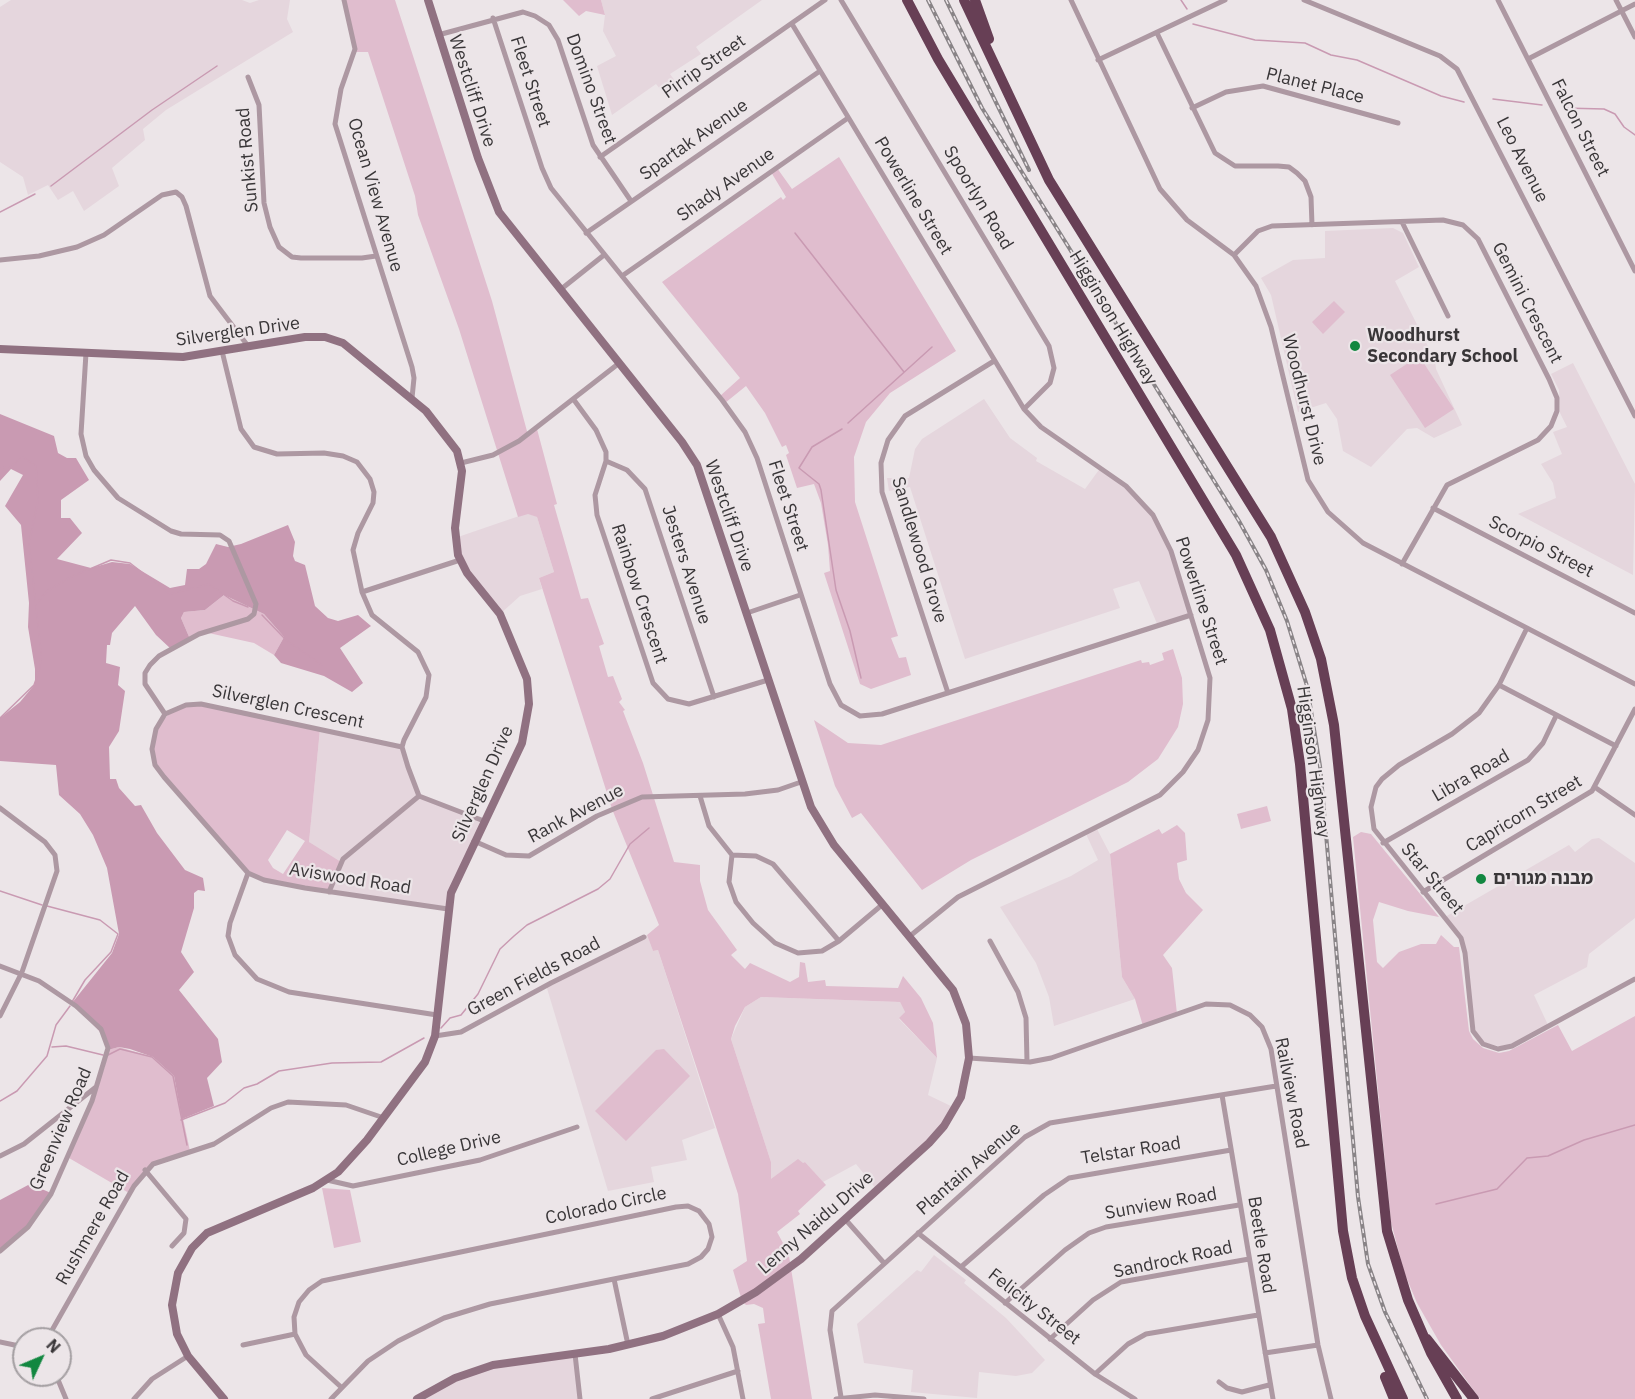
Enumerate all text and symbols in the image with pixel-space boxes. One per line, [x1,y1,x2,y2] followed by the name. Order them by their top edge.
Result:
[658,30,750,104] street label: Pirrip Street
[561,31,621,147] street label: Domino Street
[444,32,500,150] street label: Westcliff Drive
[505,34,555,130] street label: Fleet Street
[1264,63,1366,109] street label: Planet Place
[1546,76,1614,180] street label: Falcon Street
[636,95,752,185] street label: Spartak Avenue
[233,107,263,213] street label: Sunkist Road
[1491,114,1553,206] street label: Leo Avenue
[343,116,407,274] street label: Ocean View Avenue
[869,133,957,259] street label: Powerline Street
[939,142,1017,254] street label: Spoorlyn Road
[673,143,779,227] street label: Shady Avenue
[1487,239,1567,367] street label: Gemini Crescent
[1064,247,1162,389] street label: Higginson Highway
[175,313,301,351] street label: Silverglen Drive
[1367,325,1518,368] place label: Woodhurst Secondary School
[1277,332,1331,468] street label: Woodhurst Drive
[1348,339,1362,353] marker: Woodhurst Secondary School
[700,457,758,575] street label: Westcliff Drive
[763,458,813,554] street label: Fleet Street
[887,474,951,626] street label: Sandlewood Grove
[657,503,715,627] street label: Jesters Avenue
[1485,511,1597,583] street label: Scorpio Street
[606,521,672,667] street label: Rainbow Crescent
[1170,534,1232,668] street label: Powerline Street
[210,680,366,734] street label: Silverglen Crescent
[1292,685,1334,839] street label: Higginson Highway
[448,723,518,845] street label: Silverglen Drive
[1428,745,1514,807] street label: Libra Road
[1462,771,1586,857] street label: Capricorn Street
[525,780,627,848] street label: Rank Avenue
[1396,839,1468,919] street label: Star Street
[288,859,412,899] street label: Aviswood Road
[1493,868,1593,890] place label: מבנה מגורים
[1474,872,1488,886] marker: מבנה מגורים
[464,933,604,1021] street label: Green Fields Road
[1270,1036,1312,1150] street label: Railview Road
[25,1064,97,1194] street label: Greenview Road
[913,1118,1025,1220] street label: Plantain Avenue
[395,1127,503,1171] street label: College Drive
[1080,1132,1182,1170] street label: Telstar Road
[52,1167,134,1289] street label: Rushmere Road
[754,1167,878,1279] street label: Lenny Naidu Drive
[544,1183,668,1229] street label: Colorado Circle
[1103,1184,1219,1224] street label: Sunview Road
[1243,1195,1279,1295] street label: Beetle Road
[1111,1237,1235,1283] street label: Sandrock Road
[983,1264,1085,1350] street label: Felicity Street
[12,1327,72,1387] north arrow
[42,1335,65,1357] text: N

